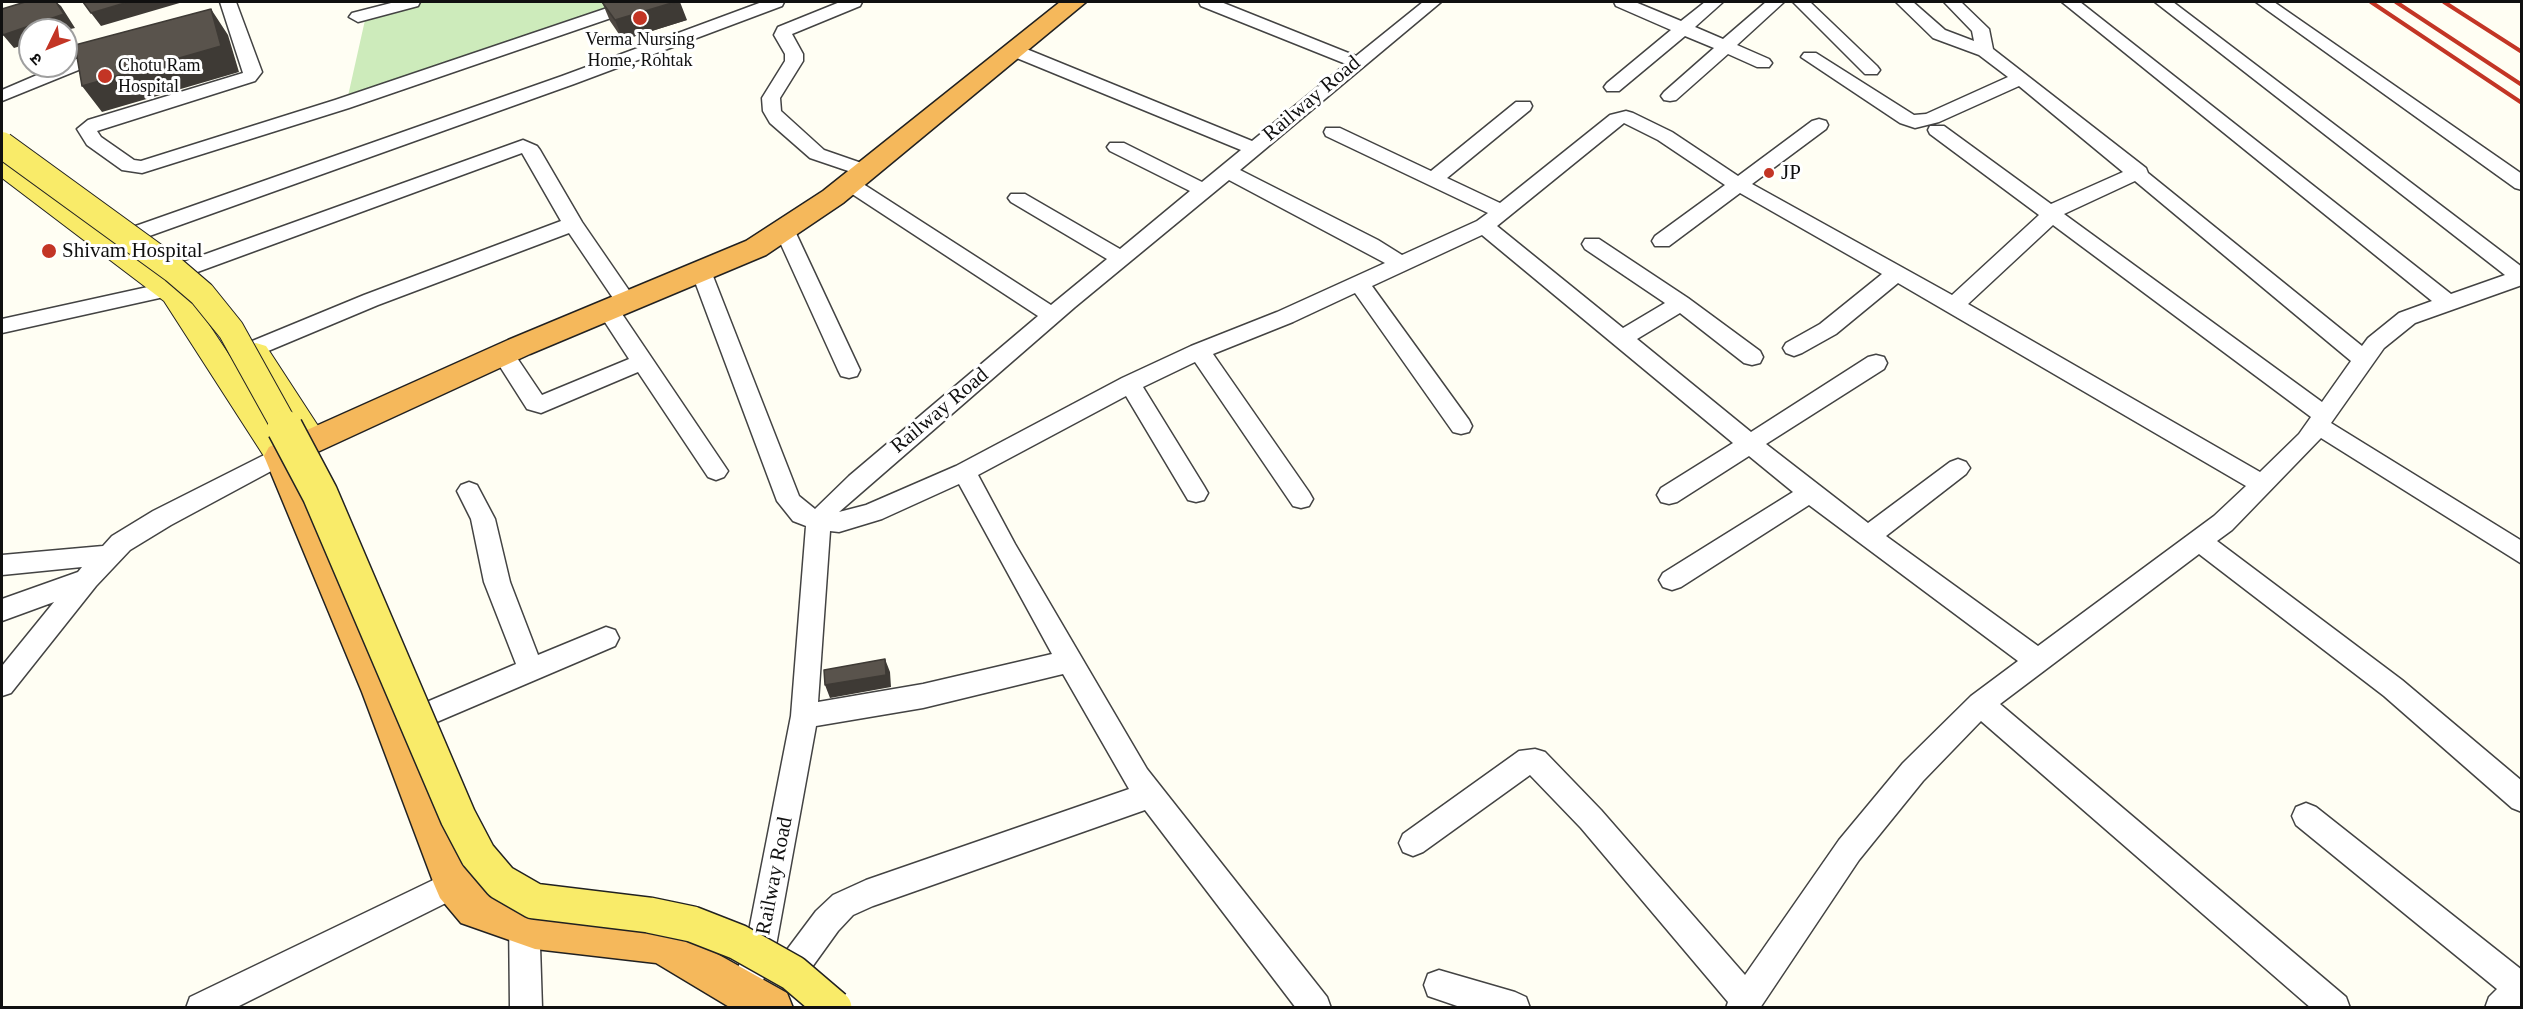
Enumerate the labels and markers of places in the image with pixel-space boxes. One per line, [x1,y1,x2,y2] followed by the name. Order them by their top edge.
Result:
[631,9,649,27] marker: Verma Nursing Home, Rohtak
[585,29,695,72] place label: Verma Nursing Home, Rohtak
[118,55,201,98] place label: Chotu Ram Hospital
[96,67,114,85] marker: Chotu Ram Hospital
[1781,160,1801,186] place label: JP
[1762,166,1776,180] marker: JP
[62,238,203,264] place label: Shivam Hospital
[40,242,58,260] marker: Shivam Hospital

